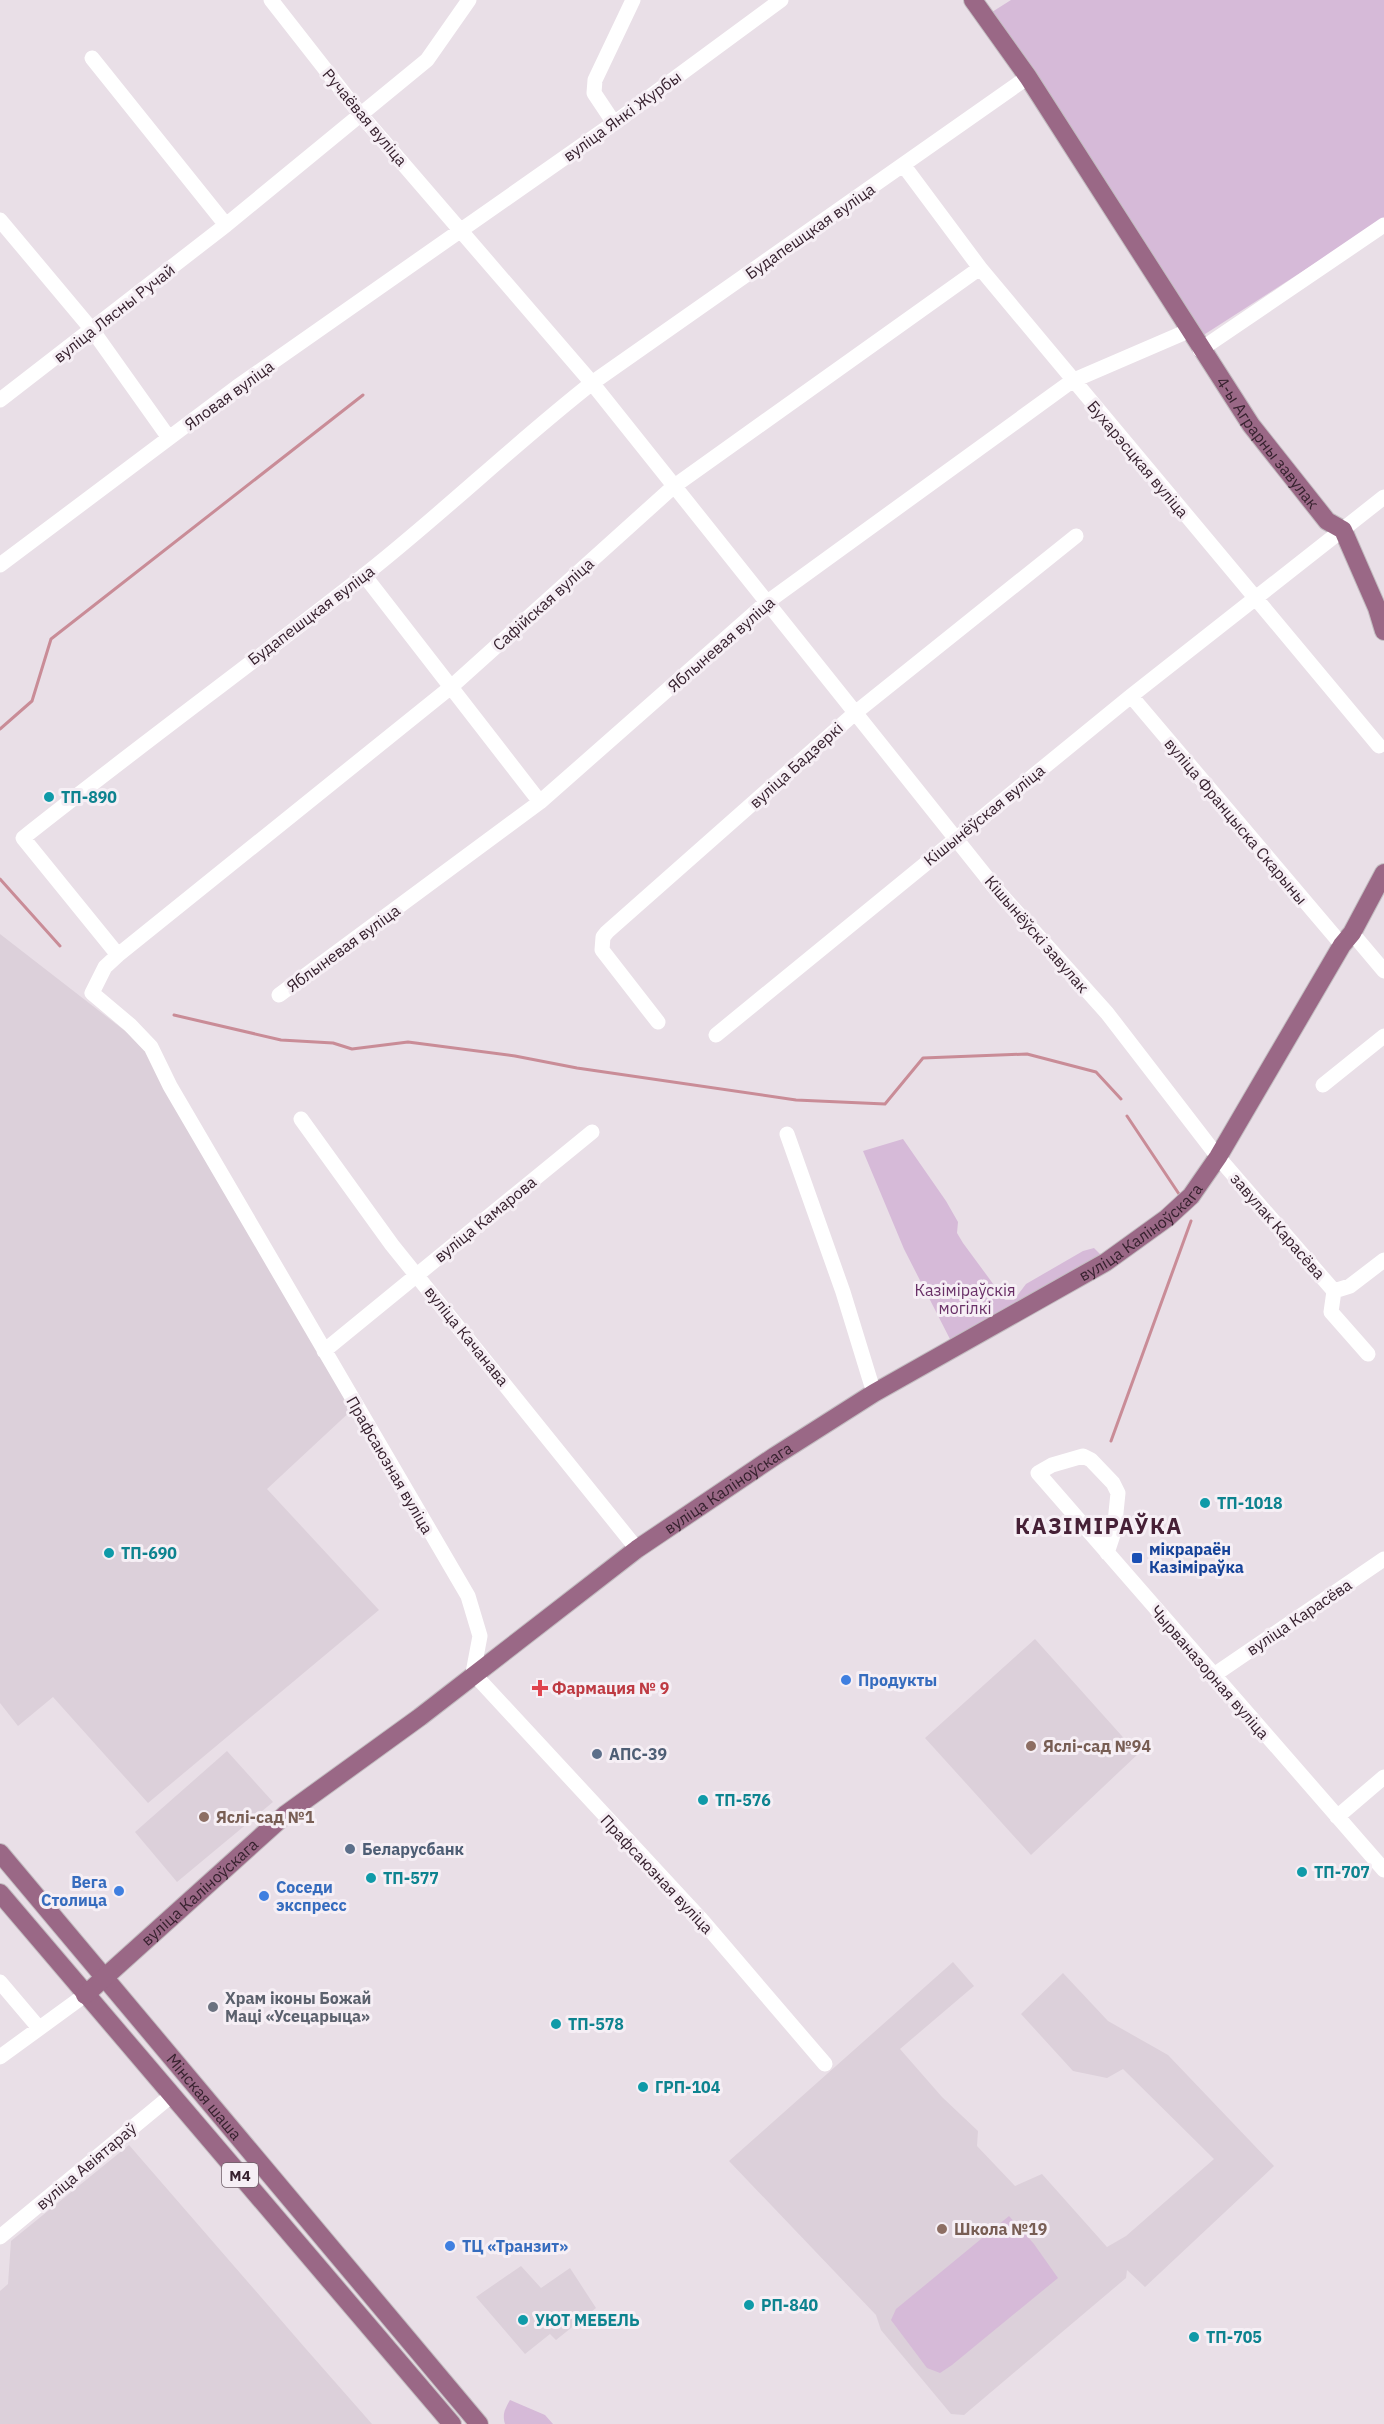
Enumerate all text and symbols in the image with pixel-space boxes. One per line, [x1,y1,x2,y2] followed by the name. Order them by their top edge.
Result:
[318,64,412,170] street label: Ручаёвая вуліца
[559,66,685,166] street label: вуліца Янкі Журбы
[741,179,879,283] street label: Будапешцкая вуліца
[49,259,179,367] street label: вуліца Лясны Ручай
[180,356,278,434] street label: Яловая вуліца
[1212,373,1324,513] street label: 4-ы Аграрны завулак
[1083,396,1193,522] street label: Бухарэсцкая вуліца
[488,553,598,655] street label: Сафійская вуліца
[244,561,379,669] street label: Будапешцкая вуліца
[663,592,779,696] street label: Яблыневая вуліца
[745,718,847,812] street label: вуліца Бадзеркі
[1160,734,1312,908] street label: вуліца Францыска Скарыны
[919,760,1049,870] street label: Кішынёўская вуліца
[61,787,117,807] place label: ТП-890
[42,790,56,804] marker: ТП-890
[981,871,1093,997] street label: Кішынёўскі завулак
[282,900,404,996] street label: Яблыневая вуліца
[1226,1169,1330,1284] street label: завулак Карасёва
[430,1171,541,1266] street label: вуліца Камарова
[1075,1179,1207,1285] street label: вуліца Каліноўскага
[914,1280,1016,1318] park label: Казіміраўскія могілкі
[421,1282,514,1390] street label: вуліца Качанава
[342,1392,438,1538] street label: Прафсаюзная вуліца
[660,1437,796,1538] street label: вуліца Каліноўскага
[1217,1493,1283,1513] place label: ТП-1018
[1198,1496,1212,1510] marker: ТП-1018
[1015,1511,1183,1540] district label: КАЗІМІРАЎКА
[1149,1539,1244,1577] place label: мікрараён Казіміраўка
[121,1543,177,1563] place label: ТП-690
[102,1546,116,1560] marker: ТП-690
[1130,1551,1144,1565] marker: мікрараён Казіміраўка
[1243,1574,1356,1660] street label: вуліца Карасёва
[1146,1601,1274,1743] street label: Чырваназорная вуліца
[858,1670,937,1690] place label: Продукты
[839,1673,853,1687] marker: Продукты
[552,1678,669,1698] place label: Фармация № 9
[533,1681,547,1695] marker: Фармация № 9
[1043,1736,1151,1756] place label: Яслі-сад №94
[1024,1739,1038,1753] marker: Яслі-сад №94
[609,1744,667,1764] place label: АПС-39
[590,1747,604,1761] marker: АПС-39
[715,1790,771,1810] place label: ТП-576
[696,1793,710,1807] marker: ТП-576
[216,1807,315,1827] place label: Яслі-сад №1
[197,1810,211,1824] marker: Яслі-сад №1
[597,1810,718,1938] street label: Прафсаюзная вуліца
[137,1834,262,1950] street label: вуліца Каліноўскага
[362,1839,464,1859] place label: Беларусбанк
[343,1842,357,1856] marker: Беларусбанк
[1314,1862,1370,1882] place label: ТП-707
[1295,1865,1309,1879] marker: ТП-707
[383,1868,439,1888] place label: ТП-577
[364,1871,378,1885] marker: ТП-577
[41,1872,107,1910] place label: Вега Столица
[276,1877,347,1915] place label: Соседи экспресс
[112,1884,126,1898] marker: Вега Столица
[257,1889,271,1903] marker: Соседи экспресс
[225,1988,371,2026] place label: Храм іконы Божай Маці «Усецарыца»
[206,2000,220,2014] marker: Храм іконы Божай Маці «Усецарыца»
[568,2014,624,2034] place label: ТП-578
[549,2017,563,2031] marker: ТП-578
[162,2049,247,2144] street label: Мінская шаша
[655,2077,721,2097] place label: ГРП-104
[636,2080,650,2094] marker: ГРП-104
[32,2118,140,2214] street label: вуліца Авіятараў
[222,2163,258,2187] road number: М4
[954,2219,1047,2239] place label: Школа №19
[935,2222,949,2236] marker: Школа №19
[462,2236,568,2256] place label: ТЦ «Транзит»
[443,2239,457,2253] marker: ТЦ «Транзит»
[761,2295,818,2315] place label: РП-840
[742,2298,756,2312] marker: РП-840
[535,2310,640,2330] place label: УЮТ МЕБЕЛЬ
[516,2313,530,2327] marker: УЮТ МЕБЕЛЬ
[1206,2327,1262,2347] place label: ТП-705
[1187,2330,1201,2344] marker: ТП-705

